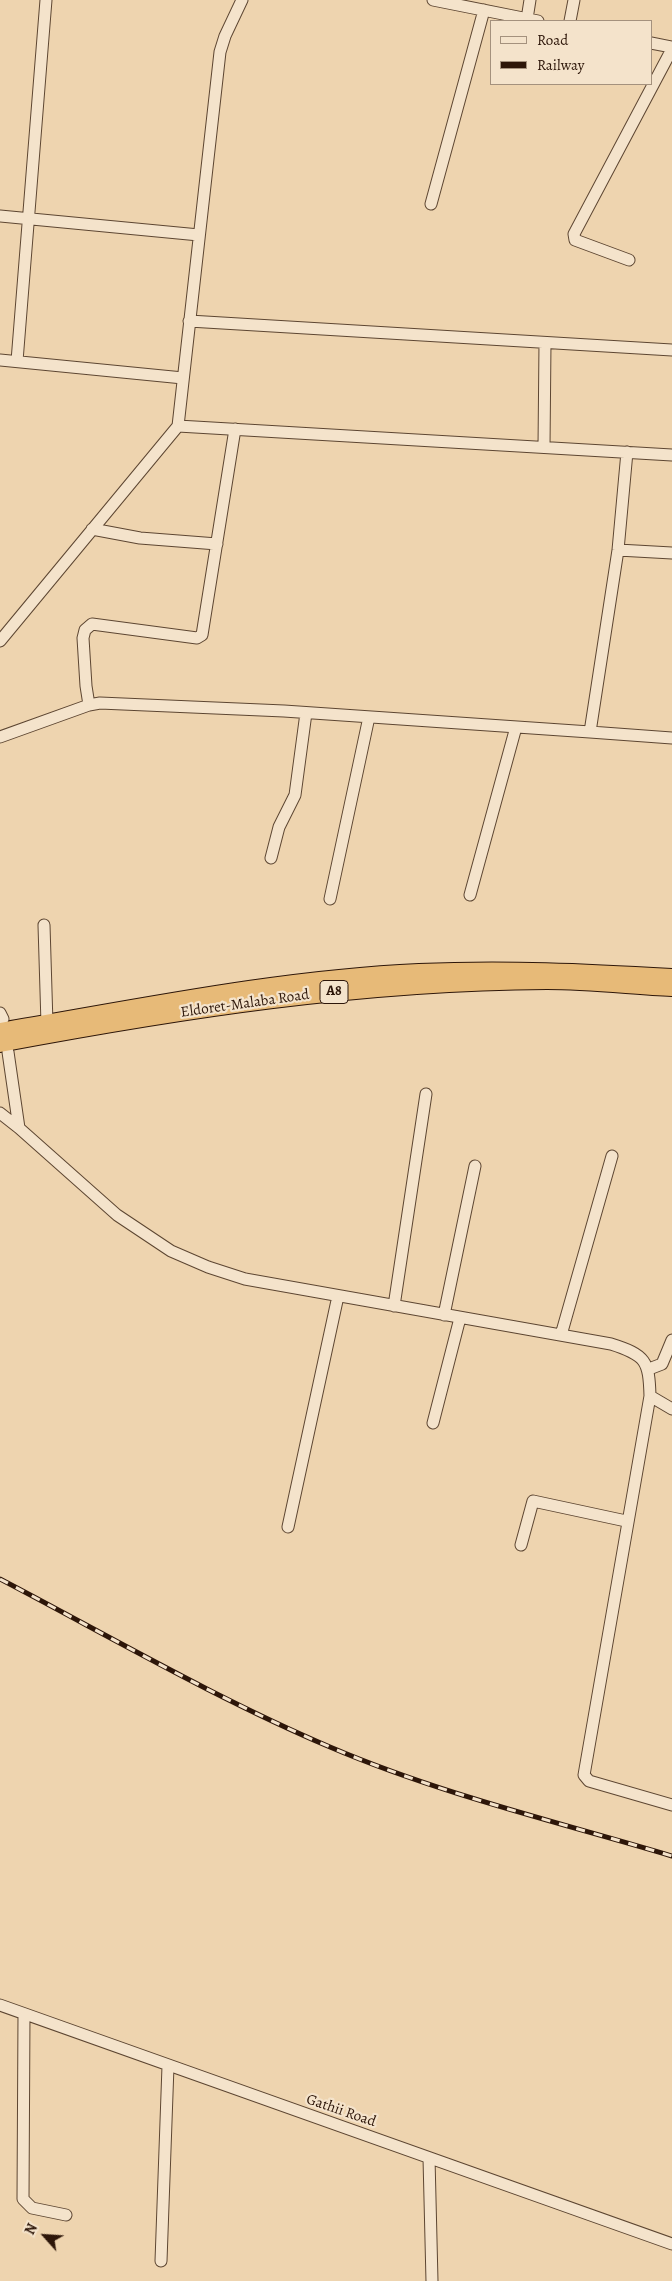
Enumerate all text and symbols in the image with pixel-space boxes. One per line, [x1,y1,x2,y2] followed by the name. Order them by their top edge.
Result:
[490,20,652,85] legend
[537,30,568,50] text: Road
[537,55,584,75] text: Railway
[320,980,348,1004] road number: A8
[180,986,310,1022] street label: Eldoret-Malaba Road
[304,2091,378,2131] street label: Gathii Road
[20,2211,70,2261] north arrow
[20,2220,42,2238] text: N

